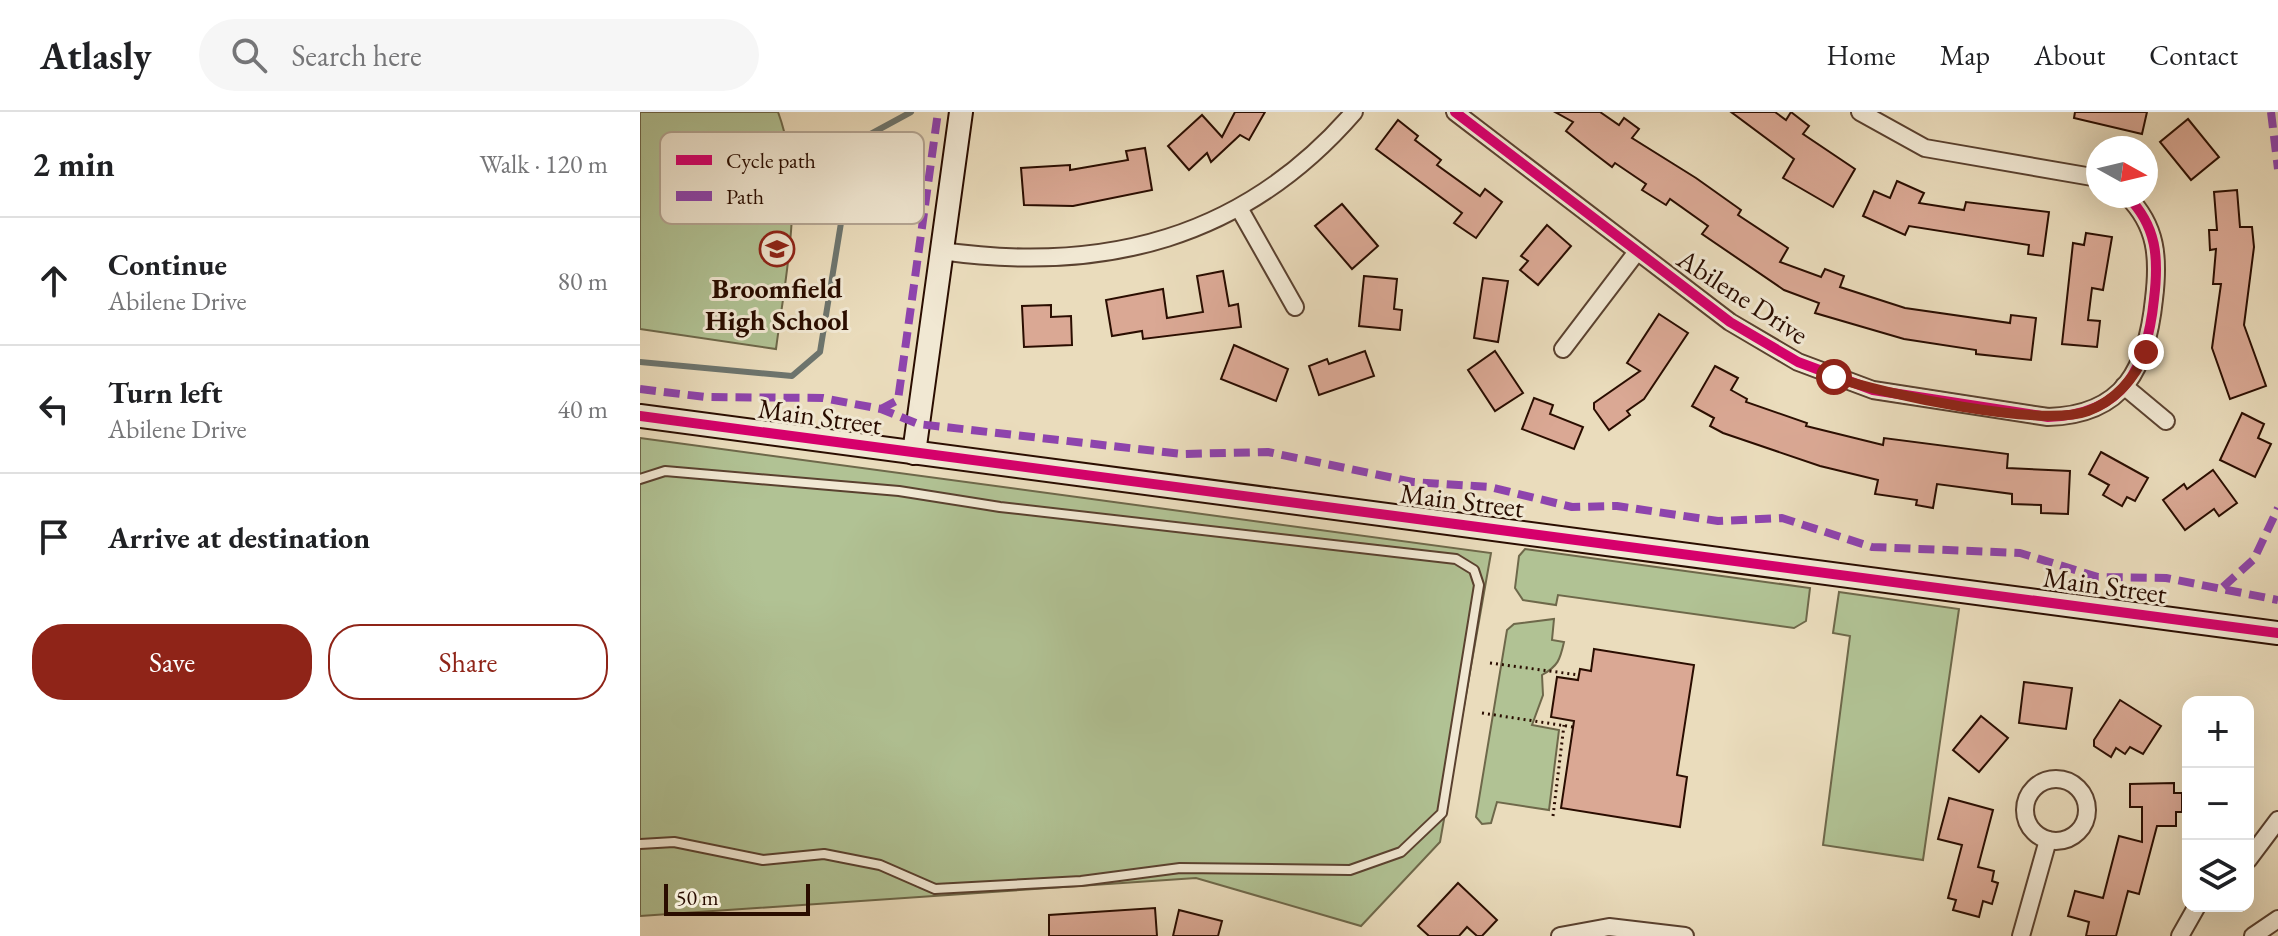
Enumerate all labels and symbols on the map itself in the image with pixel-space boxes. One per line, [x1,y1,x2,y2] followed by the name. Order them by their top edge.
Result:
[660,132,924,224] legend
[2086,136,2158,208] north arrow
[726,146,816,175] text: Cycle path
[726,182,764,211] text: Path
[758,230,796,268] school or university icon: Broomfield High School
[1670,240,1816,352] street label: Abilene Drive
[705,270,849,338] place label: Broomfield High School
[2128,334,2164,370] route end
[1816,359,1852,395] route start
[756,390,884,443] street label: Main Street
[1398,475,1526,525] street label: Main Street
[2041,559,2169,612] street label: Main Street
[664,880,810,916] scale bar

